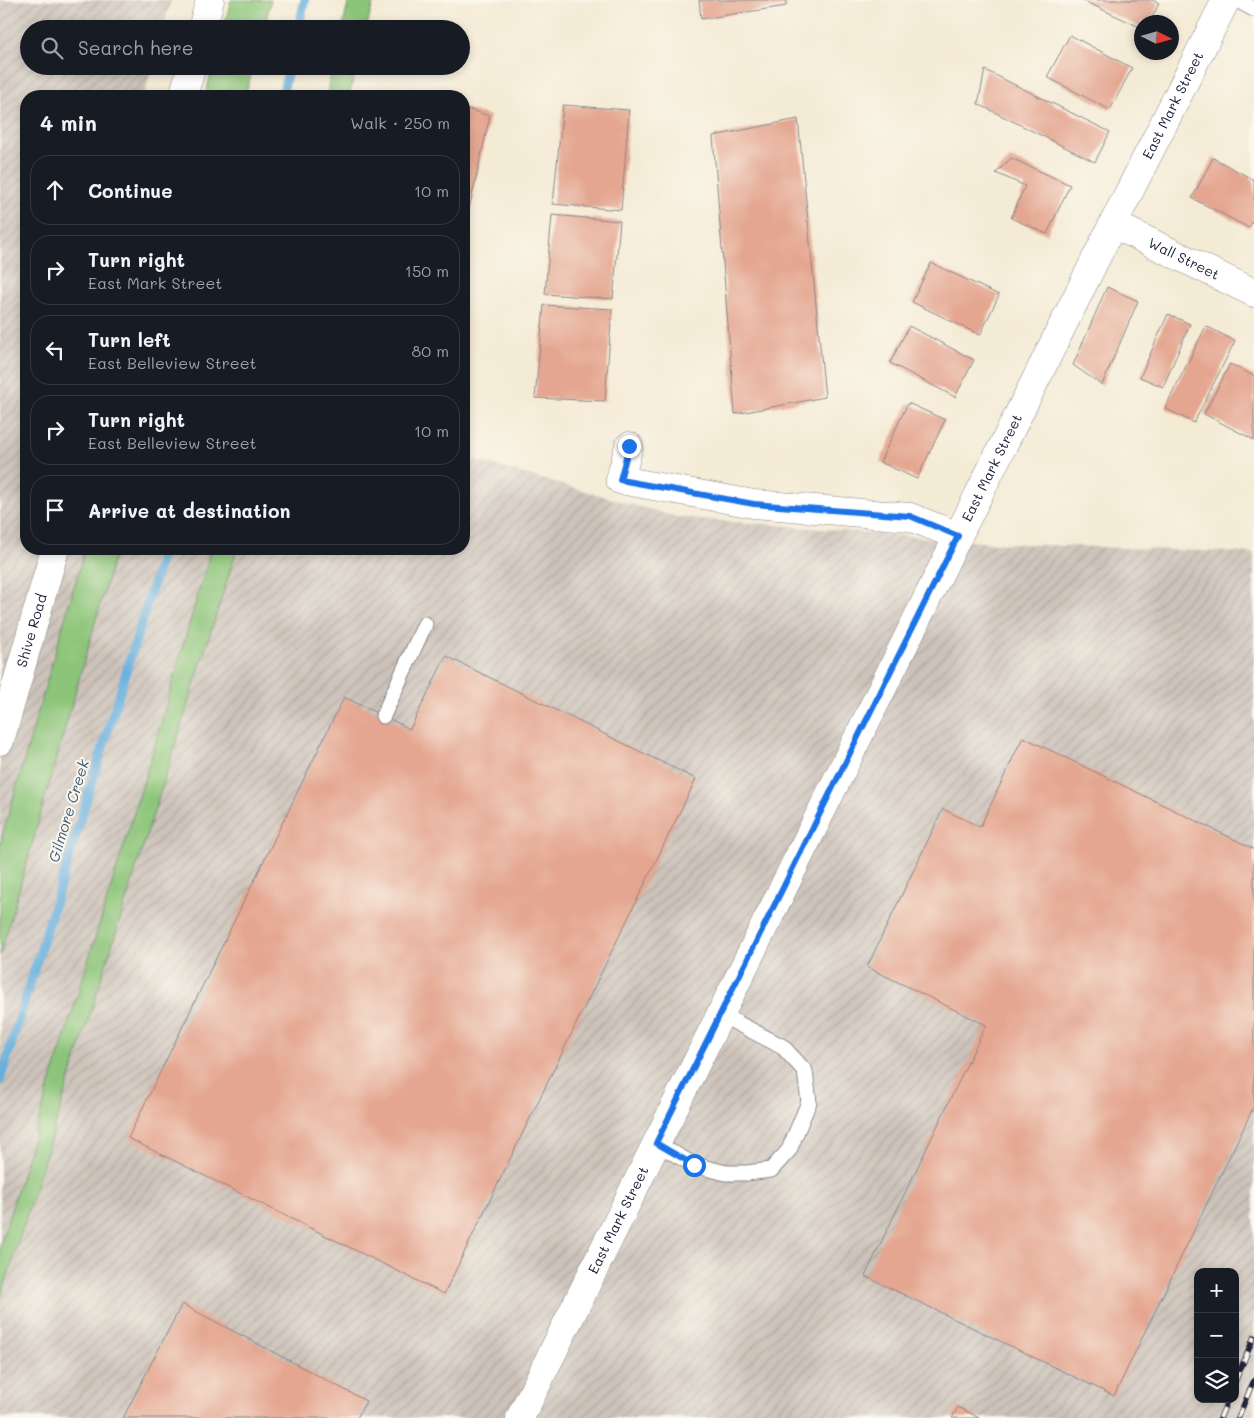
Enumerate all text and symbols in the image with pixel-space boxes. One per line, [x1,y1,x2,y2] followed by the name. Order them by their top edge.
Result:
[1134,15,1179,60] north arrow
[20,20,470,75] search box
[38,34,66,62] icon: search
[78,35,194,60] text: Search here
[1137,48,1207,162] street label: East Mark Street
[40,109,97,136] text: 4 min
[350,112,450,133] text: Walk · 250 m
[41,176,69,204] icon: ahead
[88,178,173,203] text: Continue
[414,180,449,201] text: 10 m
[1145,233,1223,284] street label: Wall Street
[88,247,185,272] text: Turn right
[41,256,69,284] icon: right
[405,260,449,281] text: 150 m
[88,272,222,293] text: East Mark Street
[88,327,171,352] text: Turn left
[41,336,69,364] icon: left
[412,340,449,361] text: 80 m
[88,352,257,373] text: East Belleview Street
[88,407,185,432] text: Turn right
[957,411,1026,524] street label: East Mark Street
[41,416,69,444] icon: right
[414,420,449,441] text: 10 m
[88,432,257,453] text: East Belleview Street
[618,435,641,458] route end
[41,496,69,524] icon: arrive
[88,498,291,523] text: Arrive at destination
[12,591,51,669] street label: Shive Road
[43,756,94,865] water label: Gilmore Creek
[683,1154,706,1177] route start
[583,1163,653,1277] street label: East Mark Street
[1194,1268,1239,1403] map controls
[1194,1268,1239,1313] button: +
[1194,1313,1239,1358] button: −
[1194,1358,1239,1403] button: layers

